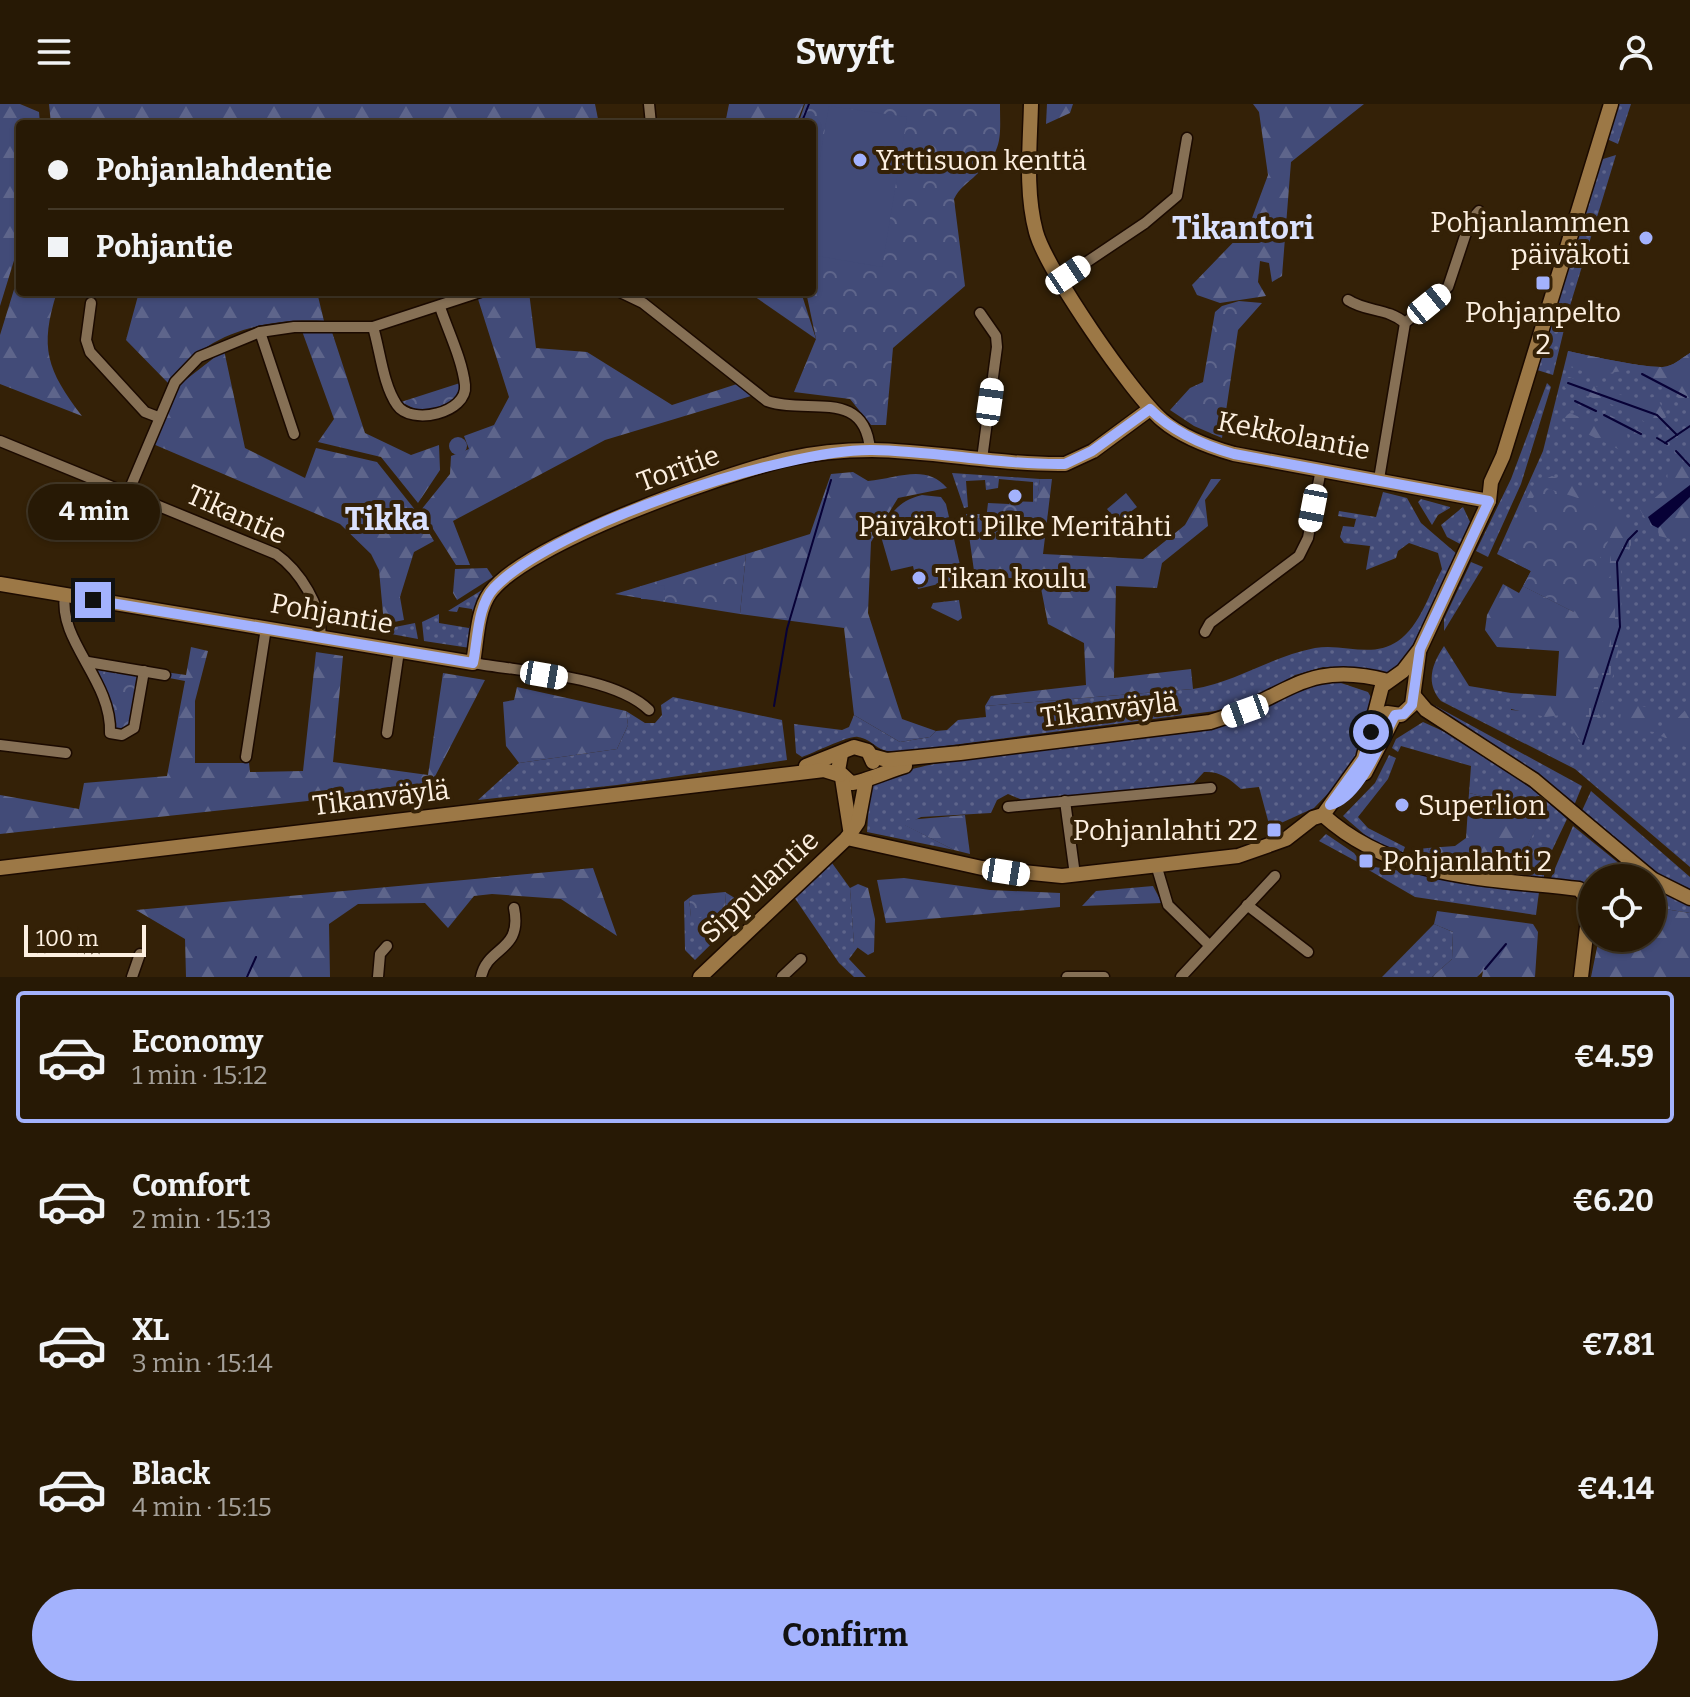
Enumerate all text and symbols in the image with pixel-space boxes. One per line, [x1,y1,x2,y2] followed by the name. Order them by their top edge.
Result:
[32,30,76,74] icon: menu
[795,30,895,74] text: Swyft
[1614,30,1658,74] icon: person
[876,144,1087,177] place label: Yrttisuon kenttä
[851,151,869,169] marker: Yrttisuon kenttä
[96,152,332,188] text: Pohjanlahdentie
[1430,206,1630,271] place label: Pohjanlammen päiväkoti
[1172,209,1314,247] district label: Tikantori
[96,229,233,265] text: Pohjantie
[1637,229,1655,247] marker: Pohjanlammen päiväkoti
[1041,252,1095,298] car
[1534,274,1552,292] marker: Pohjanpelto 2
[1403,280,1455,328] car
[1465,296,1621,361] place label: Pohjanpelto 2
[975,377,1005,427] car
[1215,405,1373,466] street label: Kekkolantie
[632,438,724,499] street label: Toritie
[182,478,292,551] street label: Tikantie
[1297,482,1329,534] car
[27,484,159,540] callout: 4 min
[1006,487,1024,505] marker: Päiväkoti Pilke Meritähti
[59,496,129,527] text: 4 min
[345,500,429,538] district label: Tikka
[858,510,1172,543] place label: Päiväkoti Pilke Meritähti
[935,562,1087,595] place label: Tikan koulu
[910,569,928,587] marker: Tikan koulu
[75,582,111,618] route end
[268,586,396,641] street label: Pohjantie
[518,659,570,691] car
[1039,685,1179,734] street label: Tikanväylä
[1218,692,1272,730] car
[1353,714,1389,750] route start
[311,773,451,822] street label: Tikanväylä
[1418,789,1546,822] place label: Superlion
[1393,796,1411,814] marker: Superlion
[1073,814,1258,847] place label: Pohjanlahti 22
[1265,821,1283,839] marker: Pohjanlahti 22
[693,823,825,949] street label: Sippulantie
[1382,845,1552,878] place label: Pohjanlahti 2
[1357,852,1375,870] marker: Pohjanlahti 2
[980,856,1032,888] car
[1578,864,1666,952] map controls
[1578,864,1666,952] button: locate
[24,921,146,957] scale bar
[36,925,99,952] text: 100 m
[36,1021,108,1093] icon: car
[132,1024,263,1060] text: Economy
[1574,1039,1654,1075] text: €4.59
[132,1060,267,1091] text: 1 min · 15:12
[36,1165,108,1237] icon: car
[132,1168,250,1204] text: Comfort
[1572,1183,1654,1219] text: €6.20
[132,1204,272,1235] text: 2 min · 15:13
[36,1309,108,1381] icon: car
[132,1312,169,1348] text: XL
[1582,1327,1654,1363] text: €7.81
[132,1348,273,1379] text: 3 min · 15:14
[36,1453,108,1525] icon: car
[132,1456,210,1492] text: Black
[1577,1471,1654,1507] text: €4.14
[132,1492,272,1523] text: 4 min · 15:15
[32,1589,1658,1681] button: Confirm

